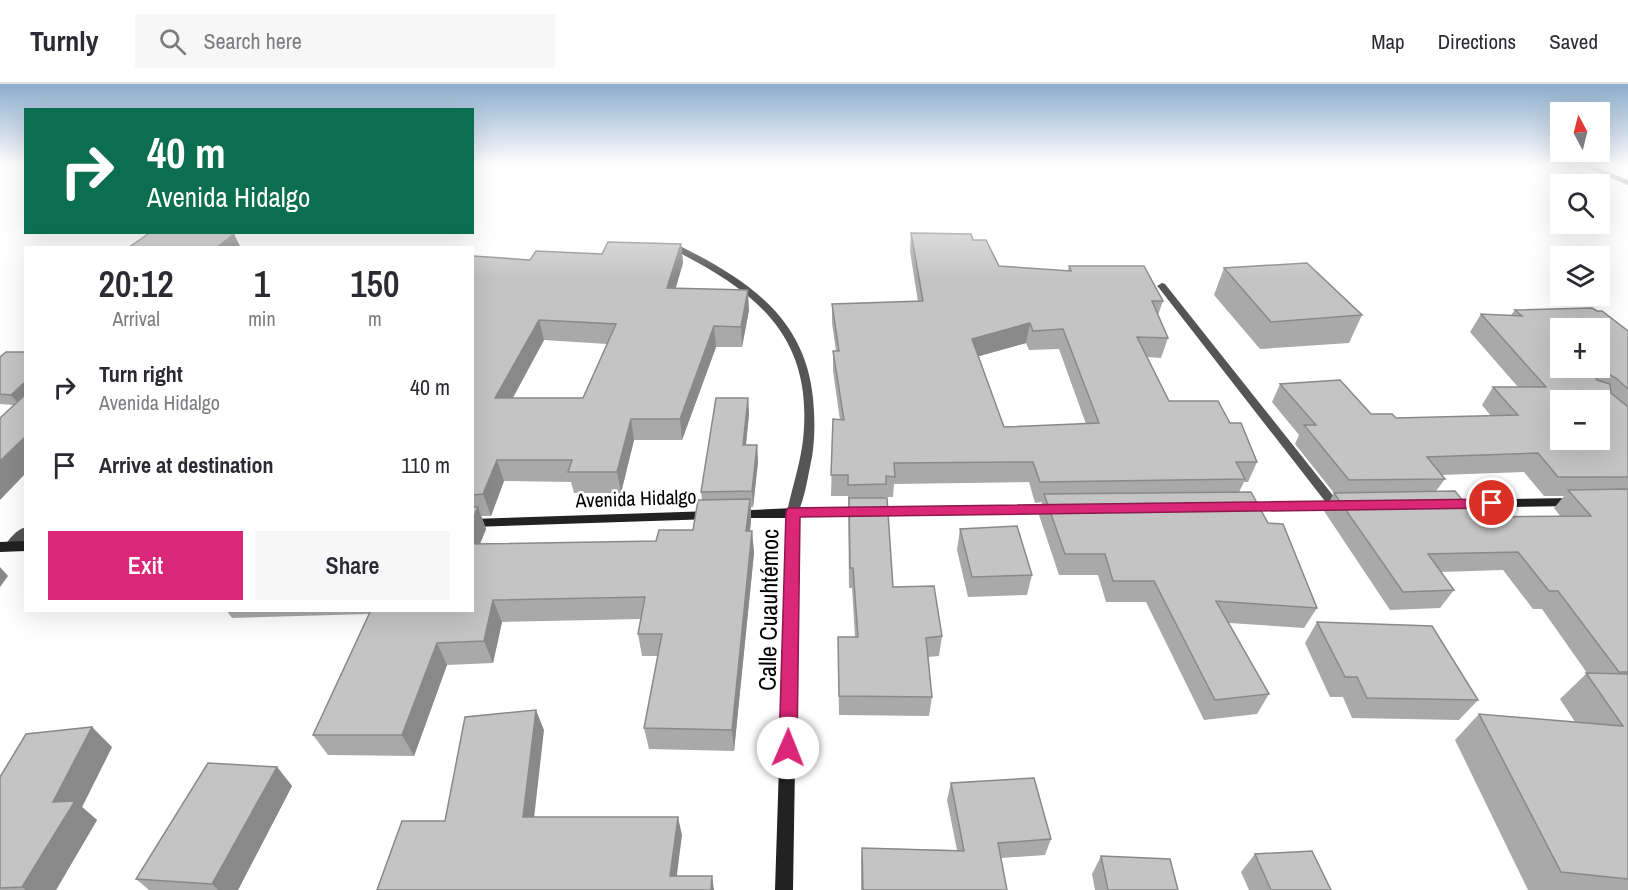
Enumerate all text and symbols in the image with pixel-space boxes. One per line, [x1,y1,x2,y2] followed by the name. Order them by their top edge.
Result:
[135,14,555,68] search box
[30,22,99,60] text: Turnly
[156,25,189,58] icon: search
[204,26,302,56] text: Search here
[1371,27,1405,56] text: Map
[1438,27,1516,56] text: Directions
[1549,27,1598,56] text: Saved
[1550,102,1610,162] north arrow
[1550,102,1610,450] map controls
[147,125,226,181] text: 40 m
[48,132,126,210] icon: right
[1550,174,1610,234] button: search
[147,179,310,215] text: Avenida Hidalgo
[1550,246,1610,306] button: layers
[99,260,174,308] text: 20:12
[254,260,270,308] text: 1
[350,260,399,308] text: 150
[112,305,160,332] text: Arrival
[248,305,276,332] text: min
[368,305,382,332] text: m
[1550,318,1610,378] button: +
[99,359,183,389] text: Turn right
[48,371,81,404] icon: right
[410,372,450,402] text: 40 m
[99,389,220,416] text: Avenida Hidalgo
[1550,390,1610,450] button: −
[48,449,81,482] icon: arrive
[99,450,273,480] text: Arrive at destination
[401,450,450,480] text: 110 m
[1466,477,1517,528] pin
[574,482,697,514] street label: Avenida Hidalgo
[1475,486,1508,519] icon: arrive
[751,529,785,691] street label: Calle Cuauhtémoc
[48,531,243,600] button: Exit
[255,531,450,600] button: Share
[756,716,820,780] position arrow

